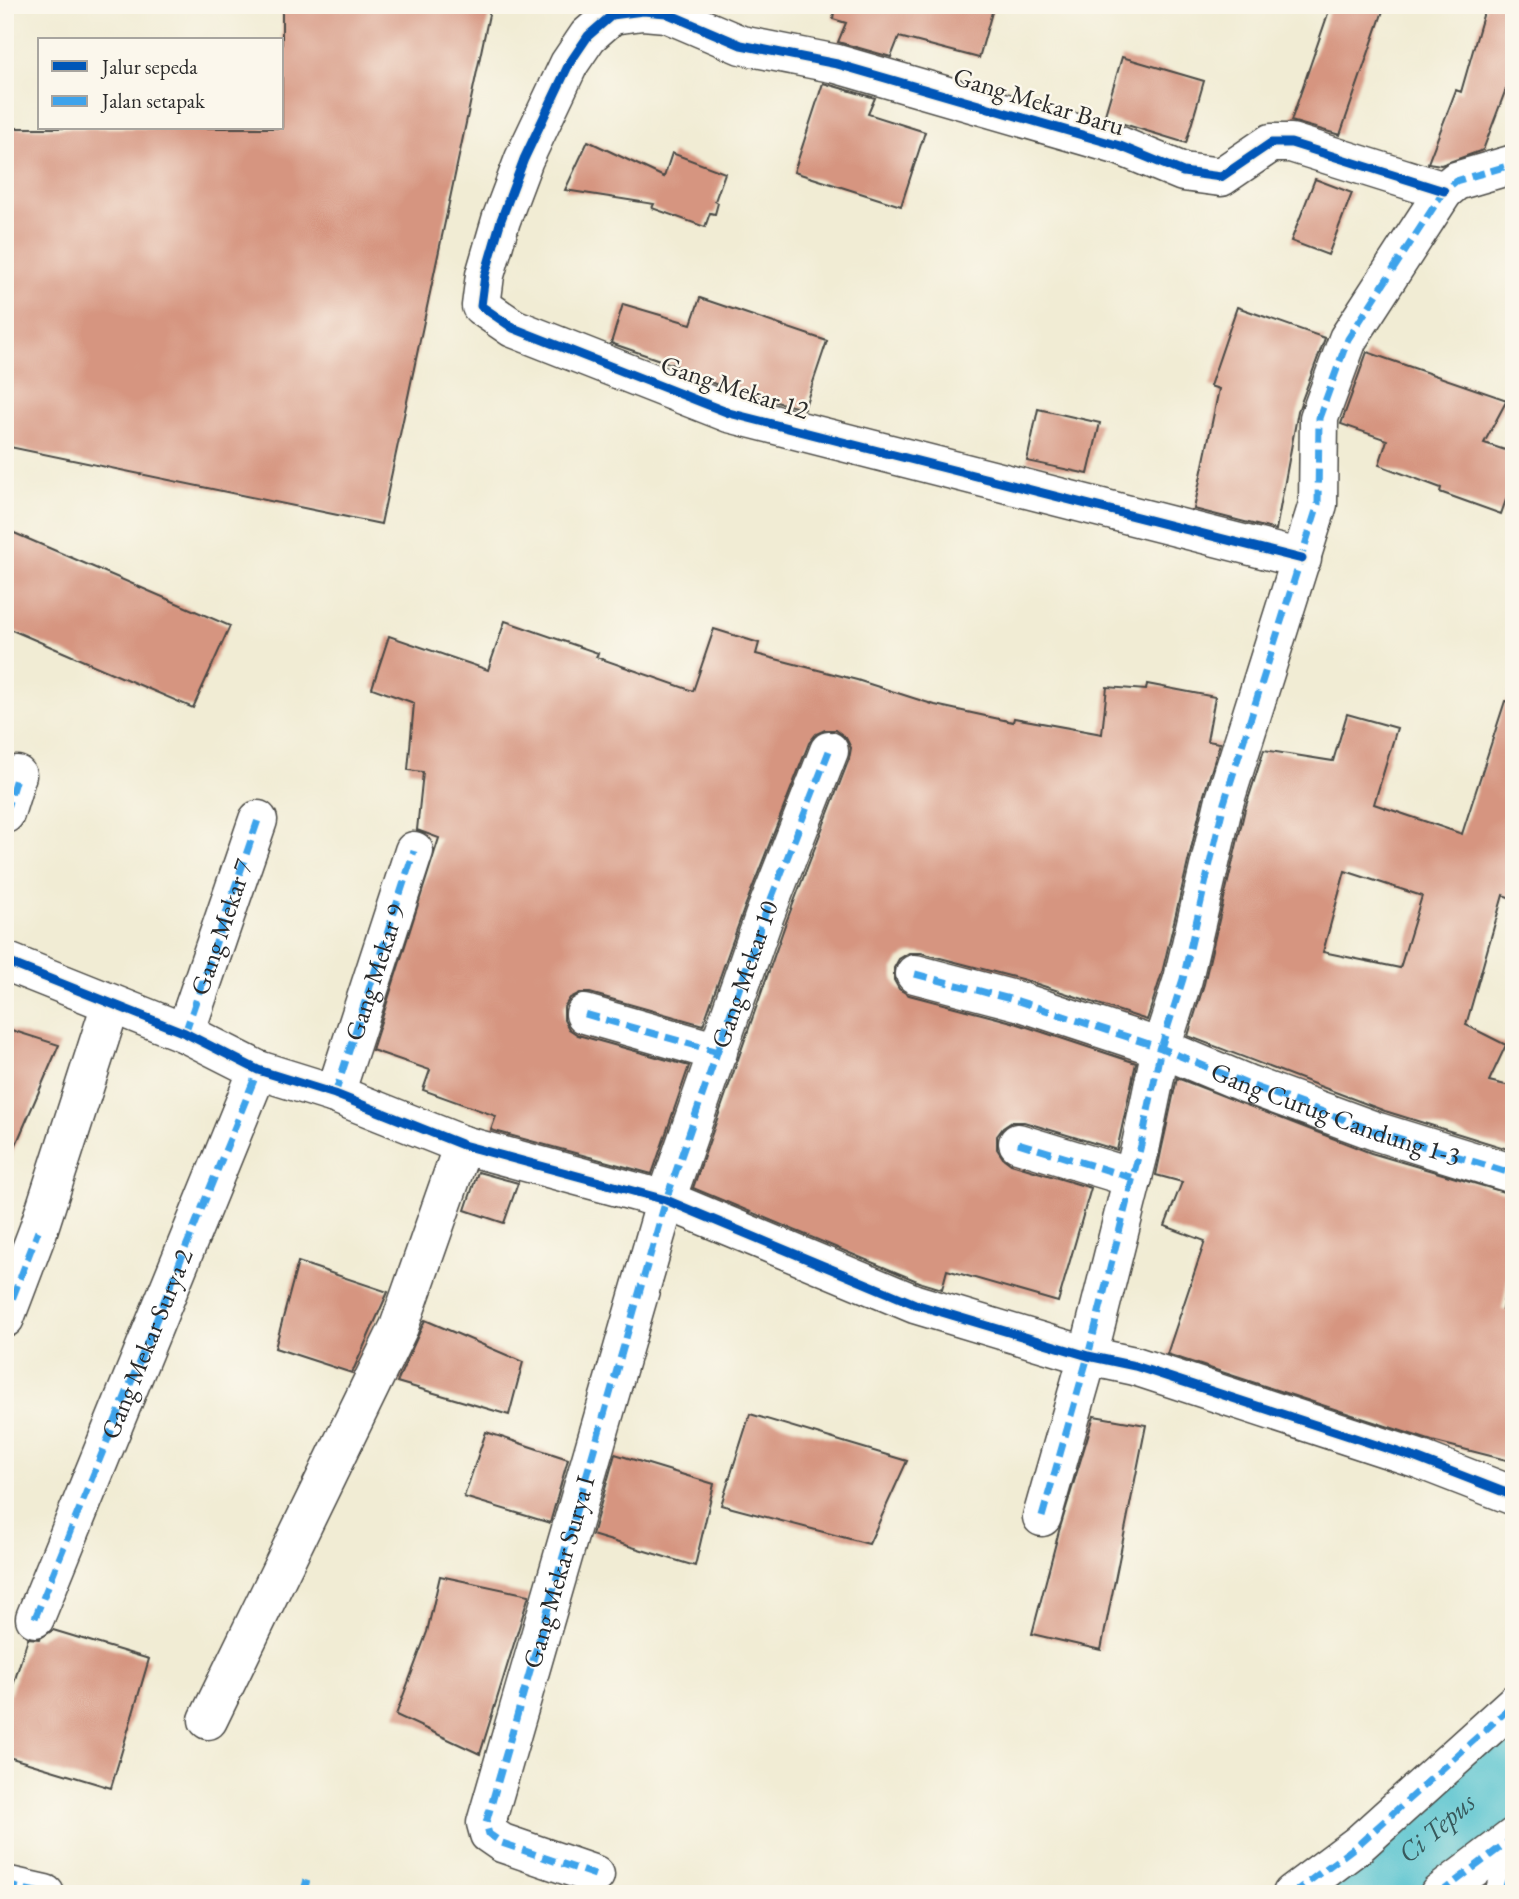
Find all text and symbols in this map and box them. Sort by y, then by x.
legend [38,38,284,130]
text: Jalur sepeda [100,53,198,80]
street label: Gang Mekar Baru [949,59,1129,143]
text: Jalan setapak [100,87,206,114]
street label: Gang Mekar 12 [657,347,814,427]
street label: Gang Mekar 7 [182,854,261,1000]
street label: Gang Mekar 10 [703,895,786,1053]
street label: Gang Mekar 9 [337,899,413,1045]
street label: Gang Curug Candung 1-3 [1206,1054,1465,1173]
street label: Gang Mekar Surya 2 [93,1243,201,1444]
street label: Gang Mekar Surya I [515,1471,603,1672]
water label: Ci Tepus [1390,1784,1482,1871]

